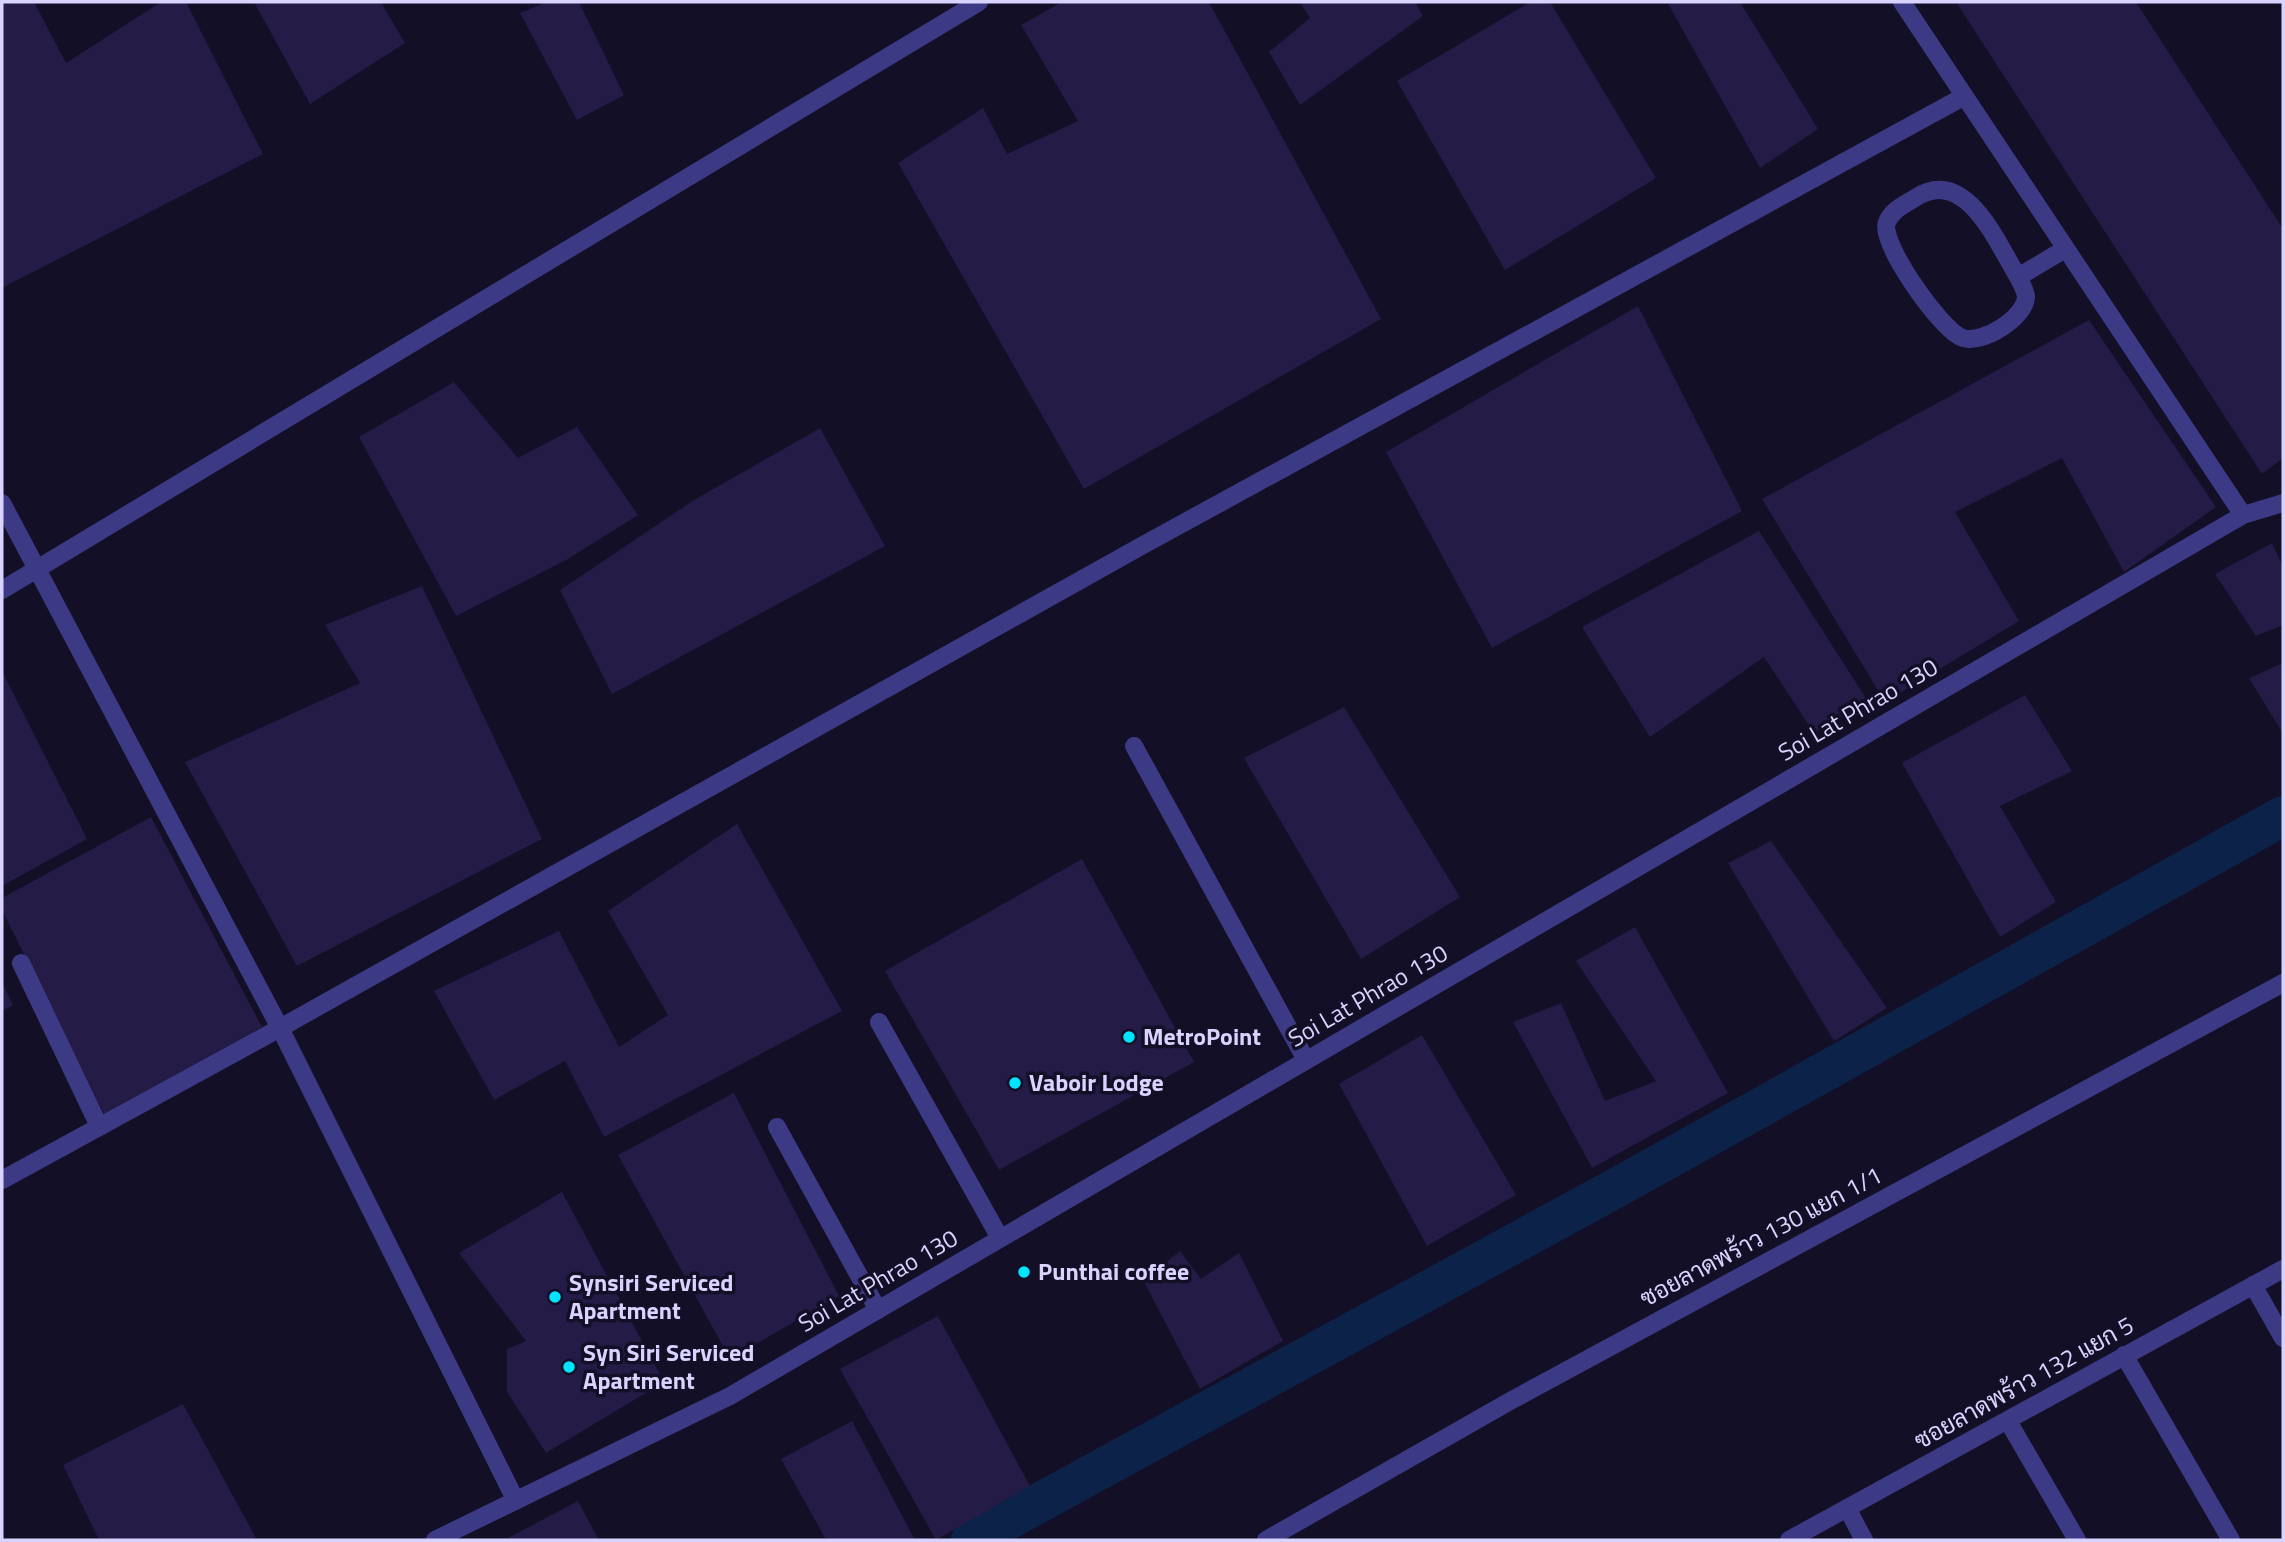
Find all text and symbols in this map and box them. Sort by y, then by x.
street label: Soi Lat Phrao 130 [1771,649,1944,770]
street label: Soi Lat Phrao 130 [1281,935,1454,1056]
place label: MetroPoint [1143,1018,1261,1054]
marker: MetroPoint [1121,1029,1137,1045]
place label: Vaboir Lodge [1029,1064,1164,1100]
marker: Vaboir Lodge [1007,1075,1023,1091]
street label: ซอยลาดพร้าว 130 แยก 1/1 [1633,1157,1888,1315]
street label: Soi Lat Phrao 130 [791,1220,964,1341]
place label: Punthai coffee [1038,1253,1189,1289]
place label: Synsiri Serviced Apartment [569,1264,733,1328]
marker: Punthai coffee [1016,1264,1032,1280]
marker: Synsiri Serviced Apartment [547,1289,563,1305]
street label: ซอยลาดพร้าว 132 แยก 5 [1907,1307,2140,1458]
place label: Syn Siri Serviced Apartment [583,1334,754,1398]
marker: Syn Siri Serviced Apartment [561,1359,577,1375]

